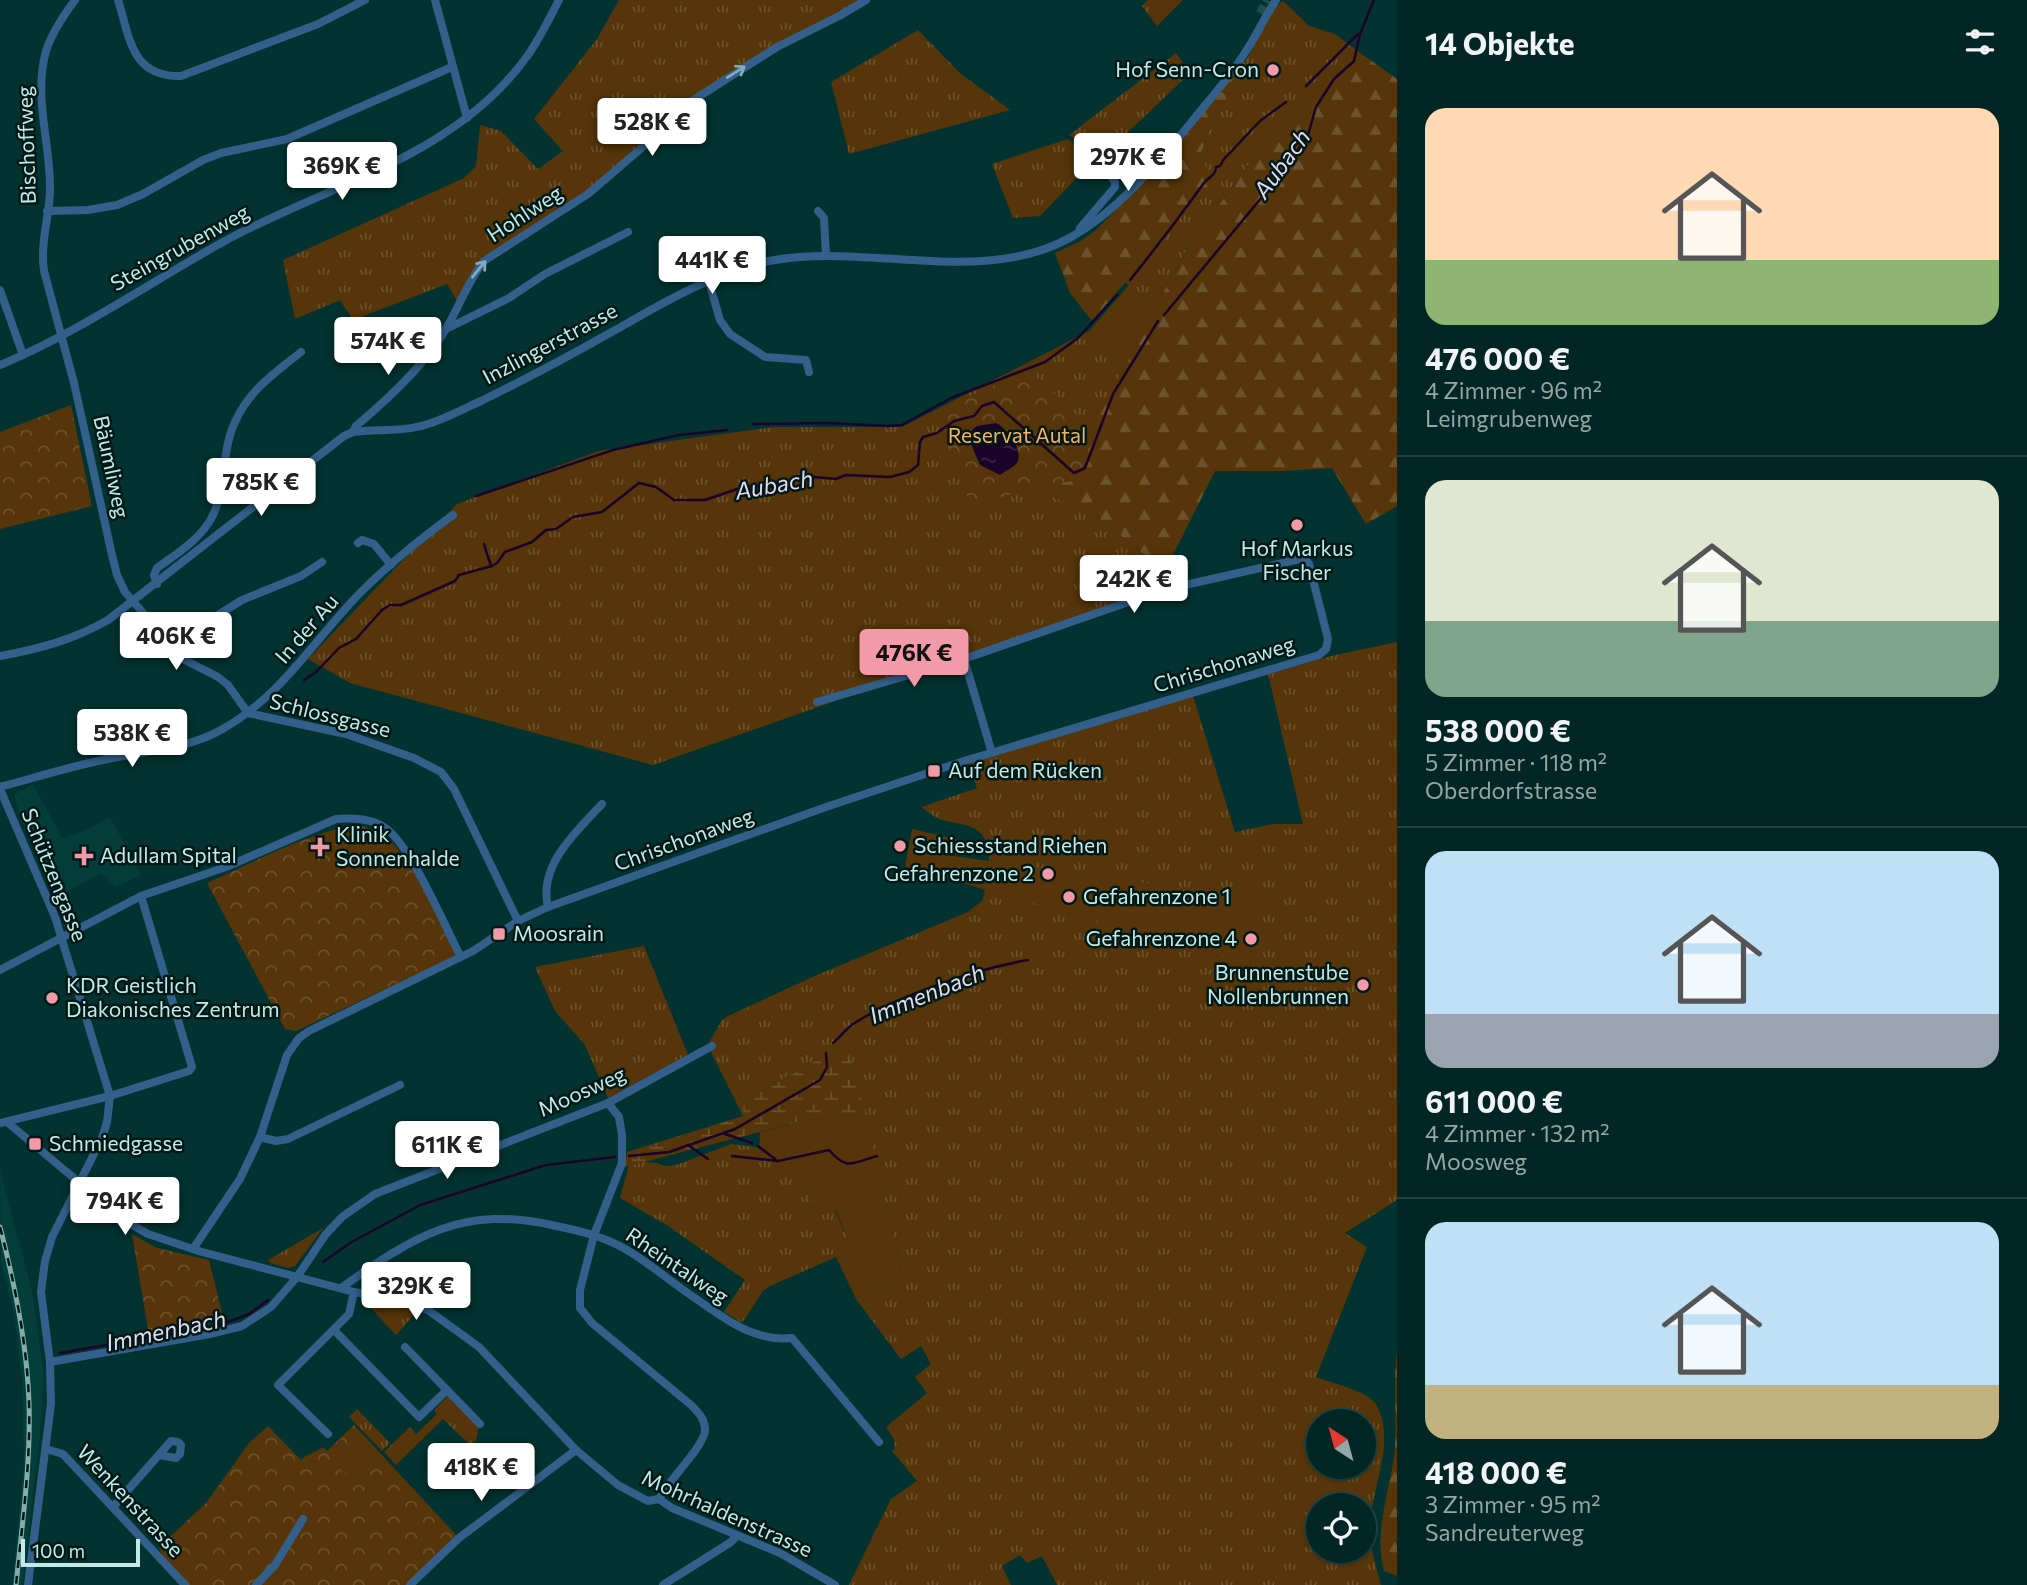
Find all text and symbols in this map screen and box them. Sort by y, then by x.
icon: filters [1961,23,1999,61]
text: 14 Objekte [1425,24,1575,61]
place label: Hof Senn-Cron [1115,56,1259,81]
marker: Hof Senn-Cron [1265,62,1281,78]
one-way arrow [725,65,745,79]
street label: Bischoffweg [11,85,40,205]
pin: 528K € [595,99,709,158]
text: 528K € [613,107,691,135]
water label: Aubach [1246,123,1316,204]
pin: 297K € [1071,134,1185,193]
pin: 369K € [285,142,399,202]
text: 297K € [1090,142,1166,170]
text: 369K € [303,151,381,179]
icon: home [1649,153,1775,279]
street label: Hohlweg [482,179,566,246]
street label: Steingrubenweg [106,198,253,295]
pin: 441K € [655,236,769,296]
text: 441K € [675,245,749,273]
one-way arrow [471,261,486,279]
street label: Inzlingerstrasse [478,297,621,389]
pin: 574K € [331,318,445,377]
text: 574K € [350,326,426,354]
text: 476 000 € [1425,339,1570,376]
text: 4 Zimmer · 96 m² [1425,376,1602,404]
text: Leimgrubenweg [1425,404,1592,432]
street label: Bäumliweg [89,413,136,520]
park label: Reservat Autal [948,422,1086,447]
pin: 785K € [204,458,318,518]
water label: Aubach [732,463,815,505]
text: 785K € [223,467,299,495]
marker: Hof Markus Fischer [1289,517,1305,533]
icon: home [1649,525,1775,651]
place label: Hof Markus Fischer [1241,535,1353,584]
pin: 242K € [1077,556,1191,615]
text: 242K € [1096,564,1172,592]
street label: In der Au [269,588,343,668]
pin: 406K € [119,612,233,672]
text: 406K € [136,621,216,649]
pin: 476K € [857,630,971,689]
street label: Chrischonaweg [1150,630,1297,697]
text: 476K € [876,638,953,666]
street label: Schlossgasse [267,687,393,742]
pin: 538K € [75,710,189,769]
text: 538 000 € [1425,711,1571,748]
text: 538K € [93,718,171,746]
text: 5 Zimmer · 118 m² [1425,748,1607,776]
place label: Auf dem Rücken [948,757,1102,782]
marker: Auf dem Rücken [926,763,942,779]
text: Oberdorfstrasse [1425,776,1597,804]
street label: Chrischonaweg [610,802,757,875]
street label: Schützengasse [17,804,93,944]
place label: Klinik Sonnenhalde [336,821,460,870]
place label: Schiessstand Riehen [914,832,1107,857]
marker: Klinik Sonnenhalde [310,837,330,857]
marker: Schiessstand Riehen [892,838,908,854]
place label: Adullam Spital [100,842,237,867]
marker: Adullam Spital [74,846,94,866]
place label: Gefahrenzone 2 [884,860,1034,885]
marker: Gefahrenzone 2 [1040,866,1056,882]
place label: Gefahrenzone 1 [1083,883,1231,908]
marker: Gefahrenzone 1 [1061,889,1077,905]
icon: home [1649,896,1775,1022]
place label: Moosrain [513,920,604,945]
place label: Gefahrenzone 4 [1086,925,1237,950]
marker: Moosrain [491,926,507,942]
marker: Gefahrenzone 4 [1243,931,1259,947]
water label: Immenbach [865,957,988,1029]
place label: Brunnenstube Nollenbrunnen [1207,959,1349,1008]
place label: KDR Geistlich Diakonisches Zentrum [66,972,280,1021]
marker: Brunnenstube Nollenbrunnen [1355,977,1371,993]
marker: KDR Geistlich Diakonisches Zentrum [44,990,60,1006]
street label: Moosweg [534,1060,629,1121]
text: 611 000 € [1425,1082,1563,1119]
text: 4 Zimmer · 132 m² [1425,1119,1610,1147]
pin: 611K € [390,1122,504,1181]
place label: Schmiedgasse [49,1130,183,1155]
text: 611K € [411,1130,483,1158]
marker: Schmiedgasse [27,1136,43,1152]
text: Moosweg [1425,1147,1527,1175]
pin: 794K € [68,1178,182,1237]
text: 794K € [86,1186,164,1214]
street label: Rheintalweg [622,1221,734,1308]
pin: 329K € [359,1262,473,1322]
icon: home [1649,1267,1775,1393]
text: 329K € [377,1271,455,1299]
water label: Immenbach [103,1304,228,1356]
north arrow [1306,1409,1376,1479]
map controls [1306,1409,1376,1563]
street label: Wenkenstrasse [73,1439,190,1561]
pin: 418K € [424,1444,538,1503]
text: 418K € [444,1452,518,1480]
text: 418 000 € [1425,1453,1567,1490]
street label: Mohrhaldenstrasse [638,1464,817,1561]
text: 3 Zimmer · 95 m² [1425,1490,1600,1518]
button: locate [1306,1493,1376,1563]
text: Sandreuterweg [1425,1518,1584,1546]
scale bar [21,1536,140,1568]
text: 100 m [32,1539,85,1562]

